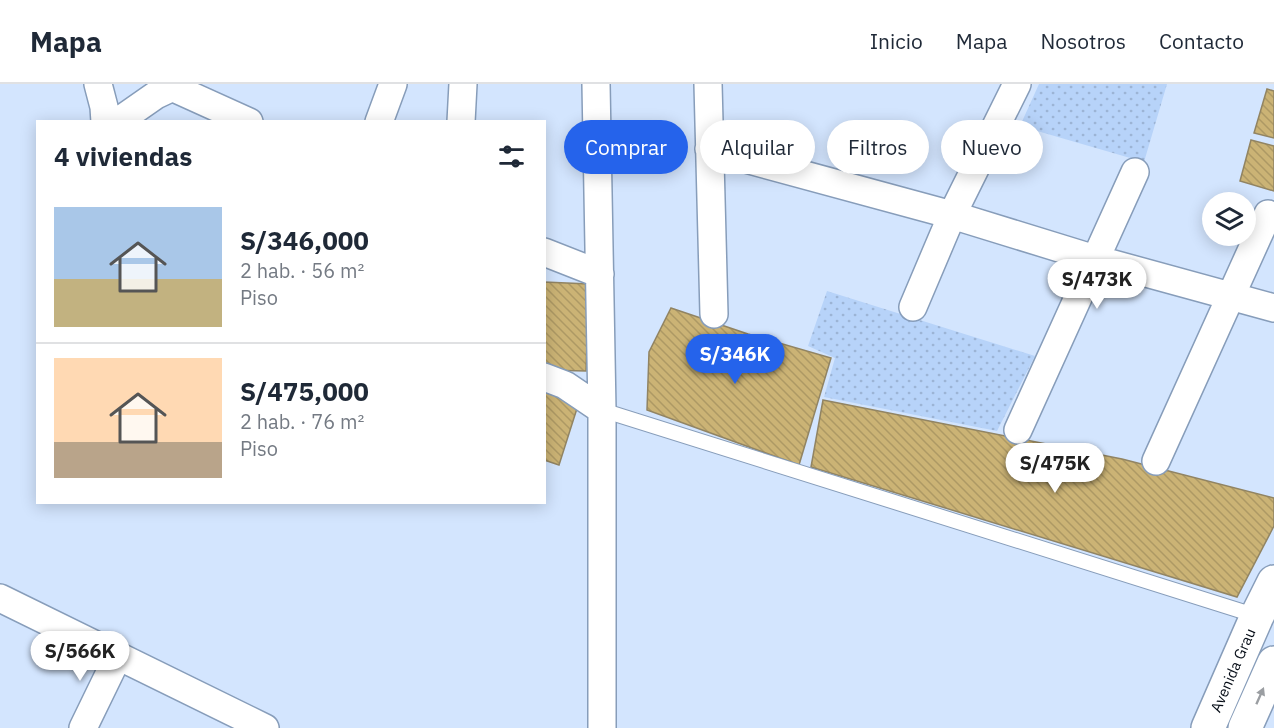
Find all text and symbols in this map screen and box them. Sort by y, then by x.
text: Mapa [30,23,102,60]
text: Inicio [870,27,923,55]
text: Mapa [956,27,1008,55]
text: Nosotros [1041,27,1126,55]
text: Contacto [1159,27,1244,55]
chip: Comprar [564,120,688,174]
chip: Alquilar [700,120,815,174]
chip: Filtros [827,120,929,174]
chip: Nuevo [941,120,1043,174]
text: 4 viviendas [54,139,192,173]
icon: filters [495,140,528,173]
map controls [1202,192,1256,246]
button: layers [1202,192,1256,246]
text: S/346,000 [240,223,369,257]
icon: home [102,231,174,303]
text: 2 hab. · 56 m² [240,257,364,284]
pin: S/473K [1048,259,1146,310]
text: S/473K [1062,265,1132,292]
text: Piso [240,284,278,311]
pin: S/346K [686,334,784,385]
text: S/346K [700,340,770,367]
text: S/475,000 [240,374,369,408]
icon: home [102,382,174,454]
text: 2 hab. · 76 m² [240,408,364,435]
text: Piso [240,435,278,462]
pin: S/475K [1006,443,1104,494]
text: S/475K [1020,449,1090,476]
street label: Avenida Grau [1206,625,1260,715]
pin: S/566K [31,631,129,682]
text: S/566K [45,637,115,664]
one-way arrow [1255,687,1264,704]

